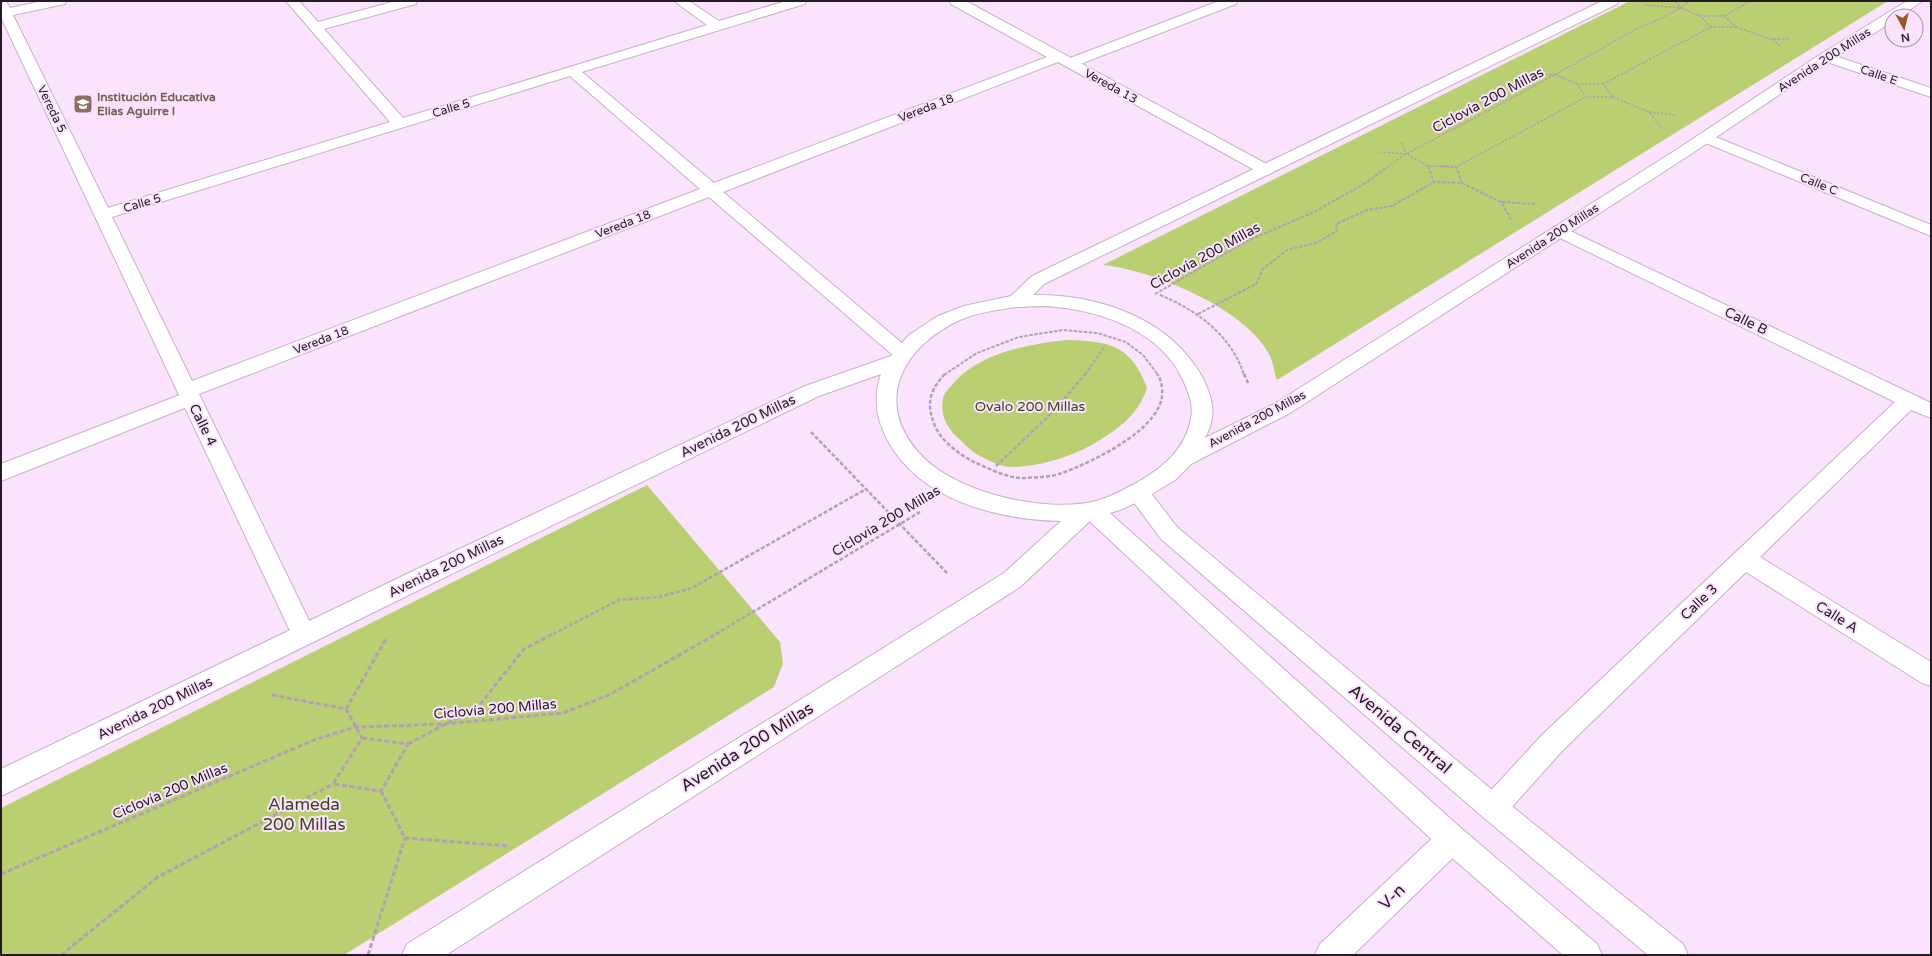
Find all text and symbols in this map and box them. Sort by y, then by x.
north arrow [1884,8,1924,48]
street label: Avenida 200 Millas [1775,25,1873,95]
text: N [1900,30,1911,44]
street label: Calle E [1858,62,1900,88]
street label: Ciclovía 200 Millas [1430,63,1547,136]
street label: Vereda 13 [1082,66,1140,106]
street label: Vereda 5 [35,83,69,135]
place label: Institución Educativa Elias Aguirre I [97,90,216,119]
street label: Vereda 18 [896,91,956,125]
school or university icon: Institución Educativa Elias Aguirre I [72,93,94,115]
street label: Calle 5 [431,96,471,120]
street label: Calle C [1798,170,1840,198]
street label: Calle 5 [122,191,162,215]
street label: Avenida 200 Millas [1503,201,1601,271]
street label: Vereda 18 [593,207,653,241]
street label: Ciclovía 200 Millas [1147,219,1263,293]
street label: Calle B [1722,303,1770,339]
street label: Vereda 18 [291,323,351,357]
street label: Avenida 200 Millas [1206,387,1308,451]
street label: Avenida 200 Millas [678,391,799,461]
park label: Ovalo 200 Millas [975,398,1086,415]
street label: Calle 4 [186,401,221,449]
street label: Ciclovía 200 Millas [829,482,944,560]
street label: Avenida 200 Millas [386,531,507,601]
street label: Calle 3 [1677,580,1721,624]
street label: Calle A [1813,597,1861,637]
street label: Avenida 200 Millas [95,673,216,743]
street label: Avenida Central [1344,680,1456,778]
street label: Ciclovía 200 Millas [433,695,557,723]
street label: Avenida 200 Millas [677,698,817,796]
street label: Ciclovía 200 Millas [110,759,230,823]
park label: Alameda 200 Millas [262,794,346,835]
street label: V-n [1374,880,1410,914]

